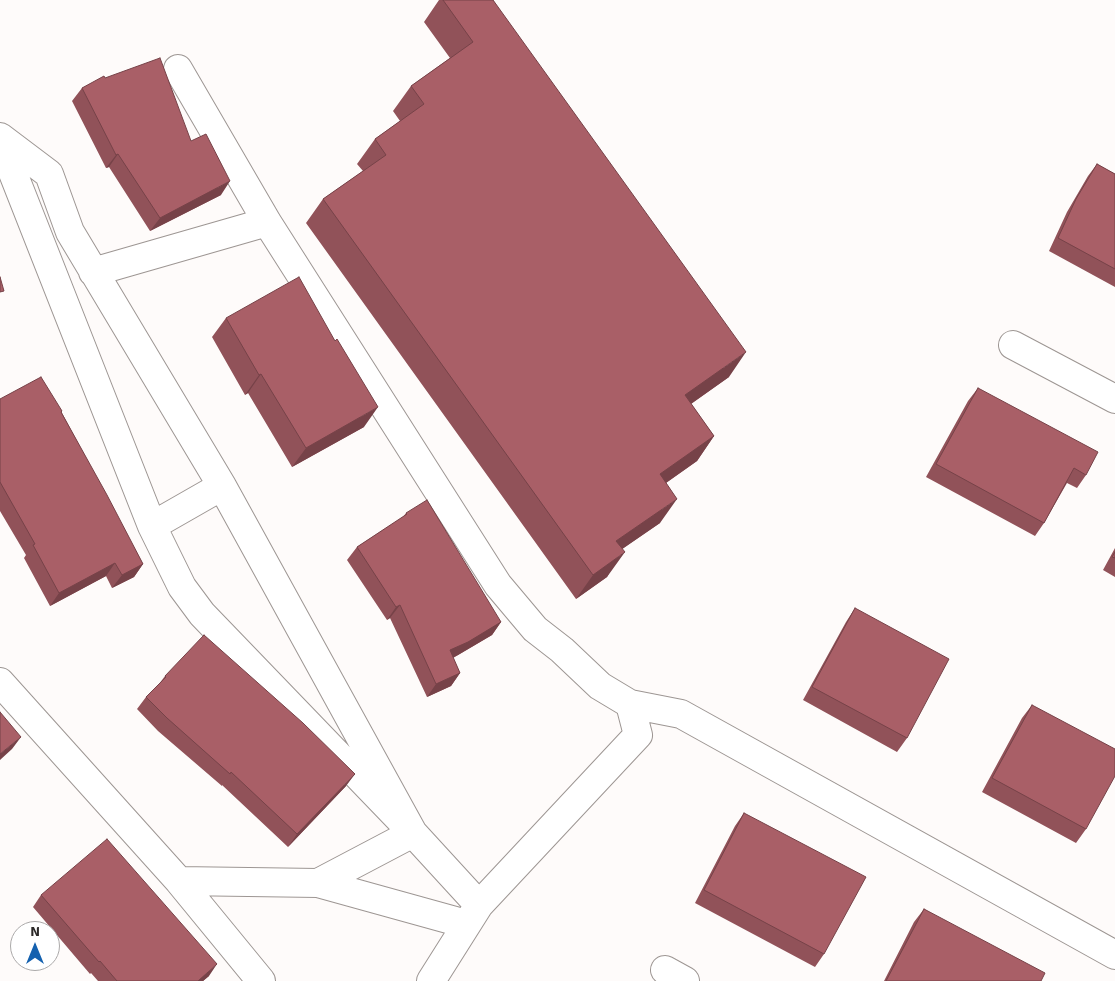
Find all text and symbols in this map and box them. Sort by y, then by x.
north arrow [10,921,60,971]
text: N [30,923,40,940]

